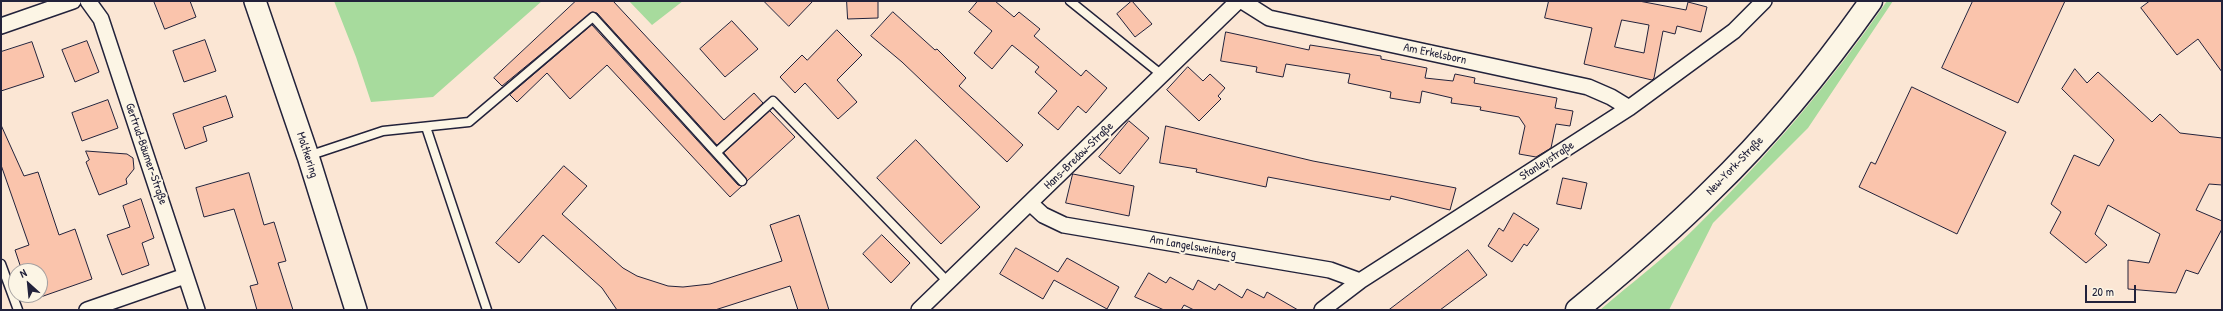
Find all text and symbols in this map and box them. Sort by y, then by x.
street label: Am Erkelsborn [1402,40,1468,68]
street label: Gertrud-Bäumer-Straße [122,101,170,207]
street label: Hans-Bredow-Straße [1041,119,1117,193]
street label: Moltkering [293,130,321,180]
street label: New-York-Straße [1703,134,1767,198]
street label: Stanleystraße [1517,138,1577,184]
street label: Am Langelsweinberg [1149,232,1237,262]
north arrow [8,263,48,303]
text: N [17,266,29,281]
scale bar [2087,277,2138,303]
text: 20 m [2092,283,2114,300]

